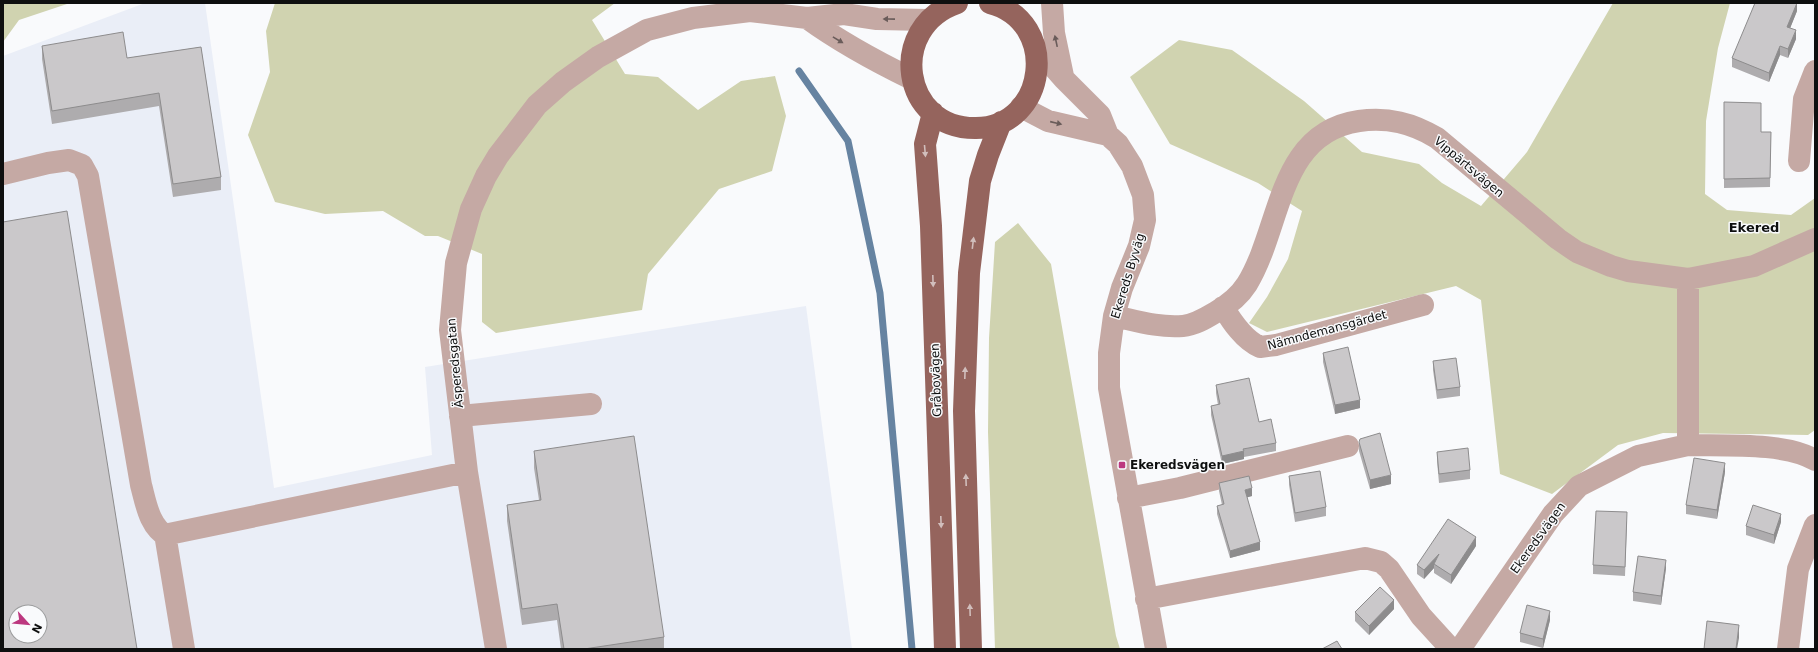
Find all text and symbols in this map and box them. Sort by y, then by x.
one-way arrow [882,16,895,22]
one-way arrow [1052,35,1058,48]
one-way arrow [832,37,844,44]
one-way arrow [1050,121,1062,127]
street label: Vippärtsvägen [1431,134,1507,200]
one-way arrow [922,145,929,157]
district label: Ekered [1729,220,1779,235]
street label: Ekereds Byväg [1108,232,1148,320]
one-way arrow [970,237,976,249]
one-way arrow [930,275,936,288]
street label: Nämndemansgärdet [1266,307,1388,353]
street label: Äsperedsgatan [443,318,466,409]
street label: Gråbovägen [928,343,944,417]
one-way arrow [962,367,969,379]
place label: Ekeredsvägen [1130,458,1225,472]
marker: Ekeredsvägen [1117,460,1127,470]
one-way arrow [963,473,969,486]
street label: Ekeredsvägen [1508,500,1568,576]
one-way arrow [937,516,944,528]
north arrow [8,604,48,644]
one-way arrow [966,604,973,616]
text: N [29,621,44,635]

